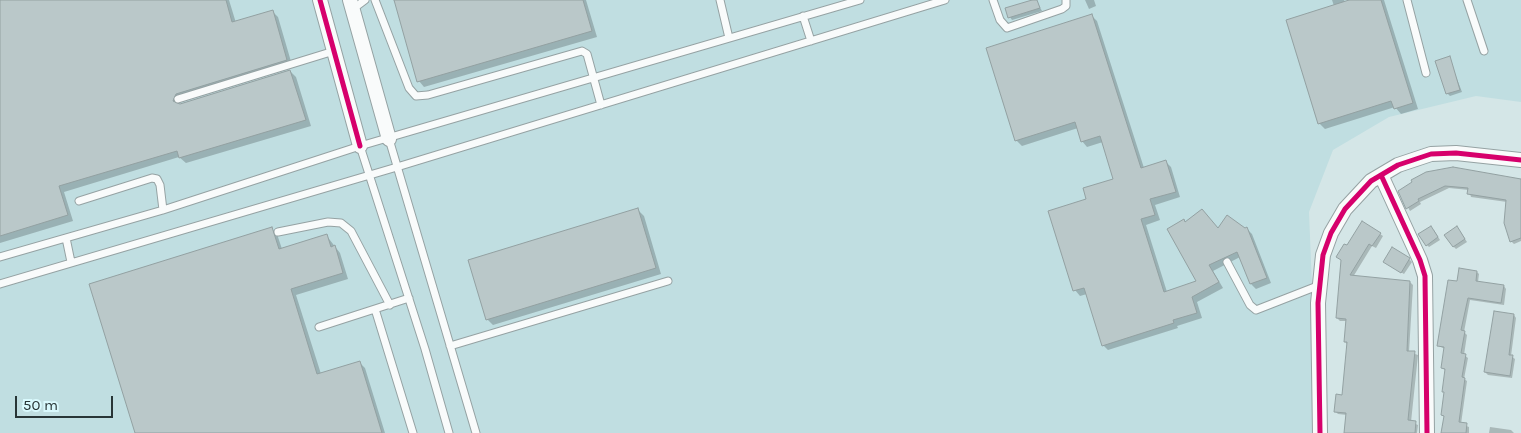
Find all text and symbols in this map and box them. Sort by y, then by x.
scale bar [18,386,115,418]
text: 50 m [23,396,58,414]

